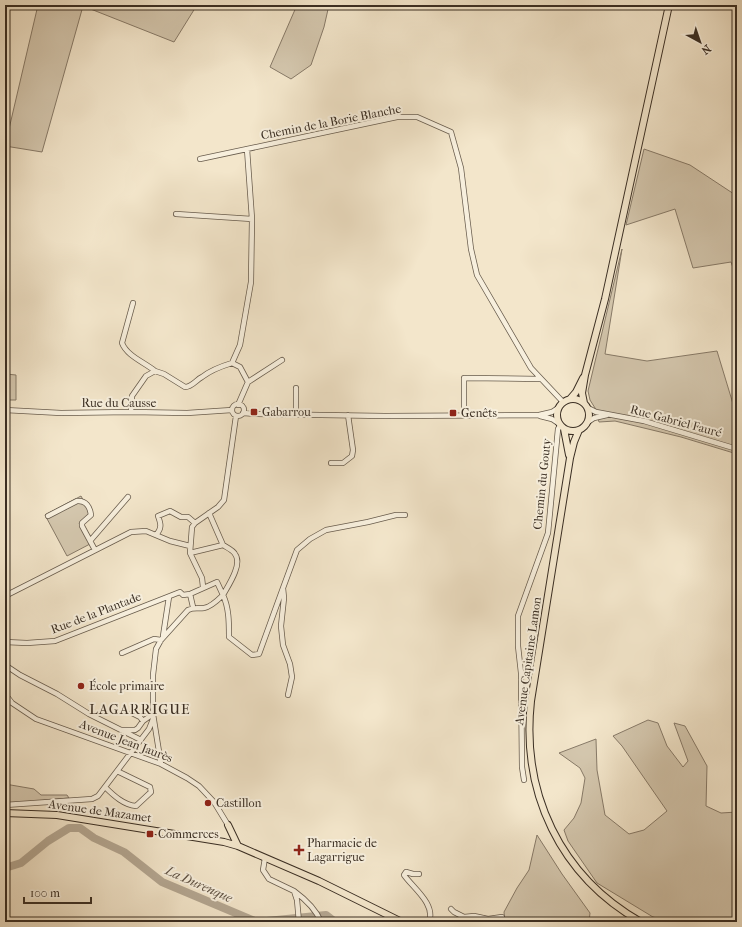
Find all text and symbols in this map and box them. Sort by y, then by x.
north arrow [680,22,720,62]
text: N [698,42,713,57]
street label: Chemin de la Borie Blanche [260,102,402,142]
street label: Rue du Causse [82,396,156,410]
street label: Rue Gabriel Fauré [629,402,723,440]
place label: Gabarrou [262,405,311,419]
place label: Genêts [461,406,498,420]
marker: Gabarrou [249,407,259,417]
marker: Genêts [448,408,458,418]
street label: Chemin du Gouty [530,437,554,530]
street label: Rue de la Plantade [49,589,143,637]
street label: Avenue Capitaine Lamon [512,596,544,727]
place label: École primaire [89,678,165,693]
marker: École primaire [76,681,86,691]
district label: LAGARRIGUE [89,701,191,718]
street label: Avenue Jean Jaurès [77,716,175,765]
place label: Castillon [216,796,261,810]
street label: Avenue de Mazamet [47,797,153,825]
marker: Castillon [203,798,213,808]
place label: Commerces [158,827,219,841]
marker: Commerces [145,829,155,839]
place label: Pharmacie de Lagarrigue [307,836,377,864]
marker: Pharmacie de Lagarrigue [294,845,304,855]
water label: La Durenque [162,862,235,906]
scale bar [24,879,91,905]
text: 100 m [30,886,60,900]

